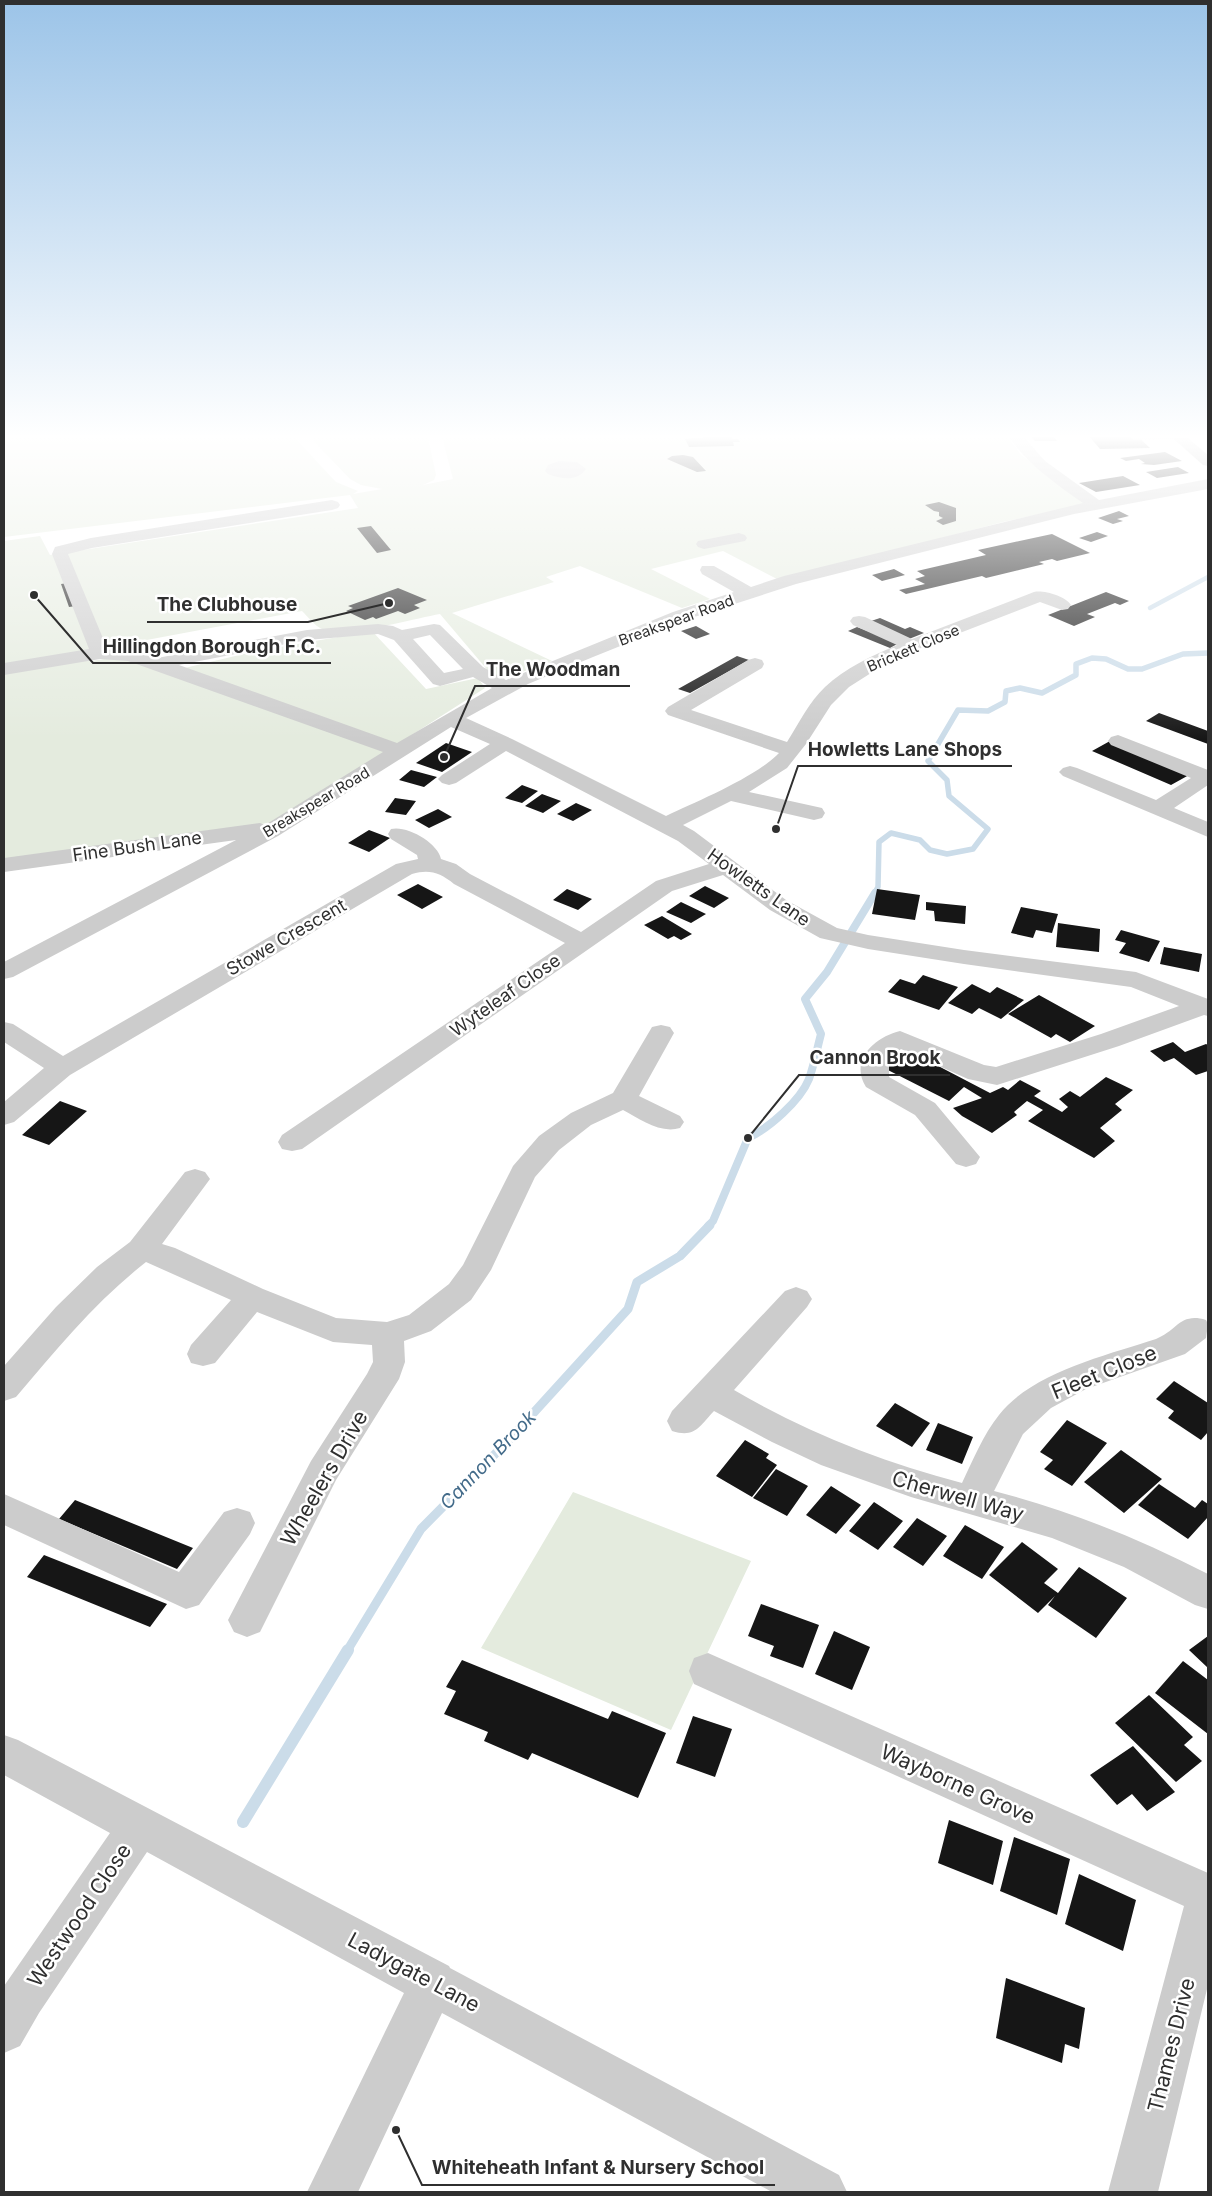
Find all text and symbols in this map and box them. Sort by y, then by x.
callout: The Clubhouse [147,588,308,622]
street label: Breakspear Road [616,590,736,650]
text: The Clubhouse [157,593,297,616]
street label: Brickett Close [864,620,962,676]
callout: Hillingdon Borough F.C. [93,629,331,663]
text: Hillingdon Borough F.C. [103,635,321,658]
callout: The Woodman [475,652,630,686]
text: The Woodman [486,658,620,681]
callout: Howletts Lane Shops [798,732,1012,766]
text: Howletts Lane Shops [808,738,1002,761]
street label: Breakspear Road [259,763,373,841]
street label: Fine Bush Lane [71,827,203,865]
street label: Howletts Lane [704,844,814,930]
street label: Stowe Crescent [222,894,350,980]
street label: Wyteleaf Close [446,949,564,1041]
callout: Cannon Brook [799,1041,950,1075]
text: Cannon Brook [810,1046,940,1069]
street label: Fleet Close [1048,1340,1160,1404]
water label: Cannon Brook [435,1405,541,1514]
street label: Wheelers Drive [275,1406,373,1550]
street label: Cherwell Way [889,1465,1027,1527]
street label: Wayborne Grove [877,1739,1039,1829]
street label: Westwood Close [22,1839,136,1991]
street label: Ladygate Lane [344,1927,484,2017]
street label: Thames Drive [1142,1975,1200,2115]
callout: Whiteheath Infant & Nursery School [422,2151,775,2185]
text: Whiteheath Infant & Nursery School [432,2156,764,2179]

